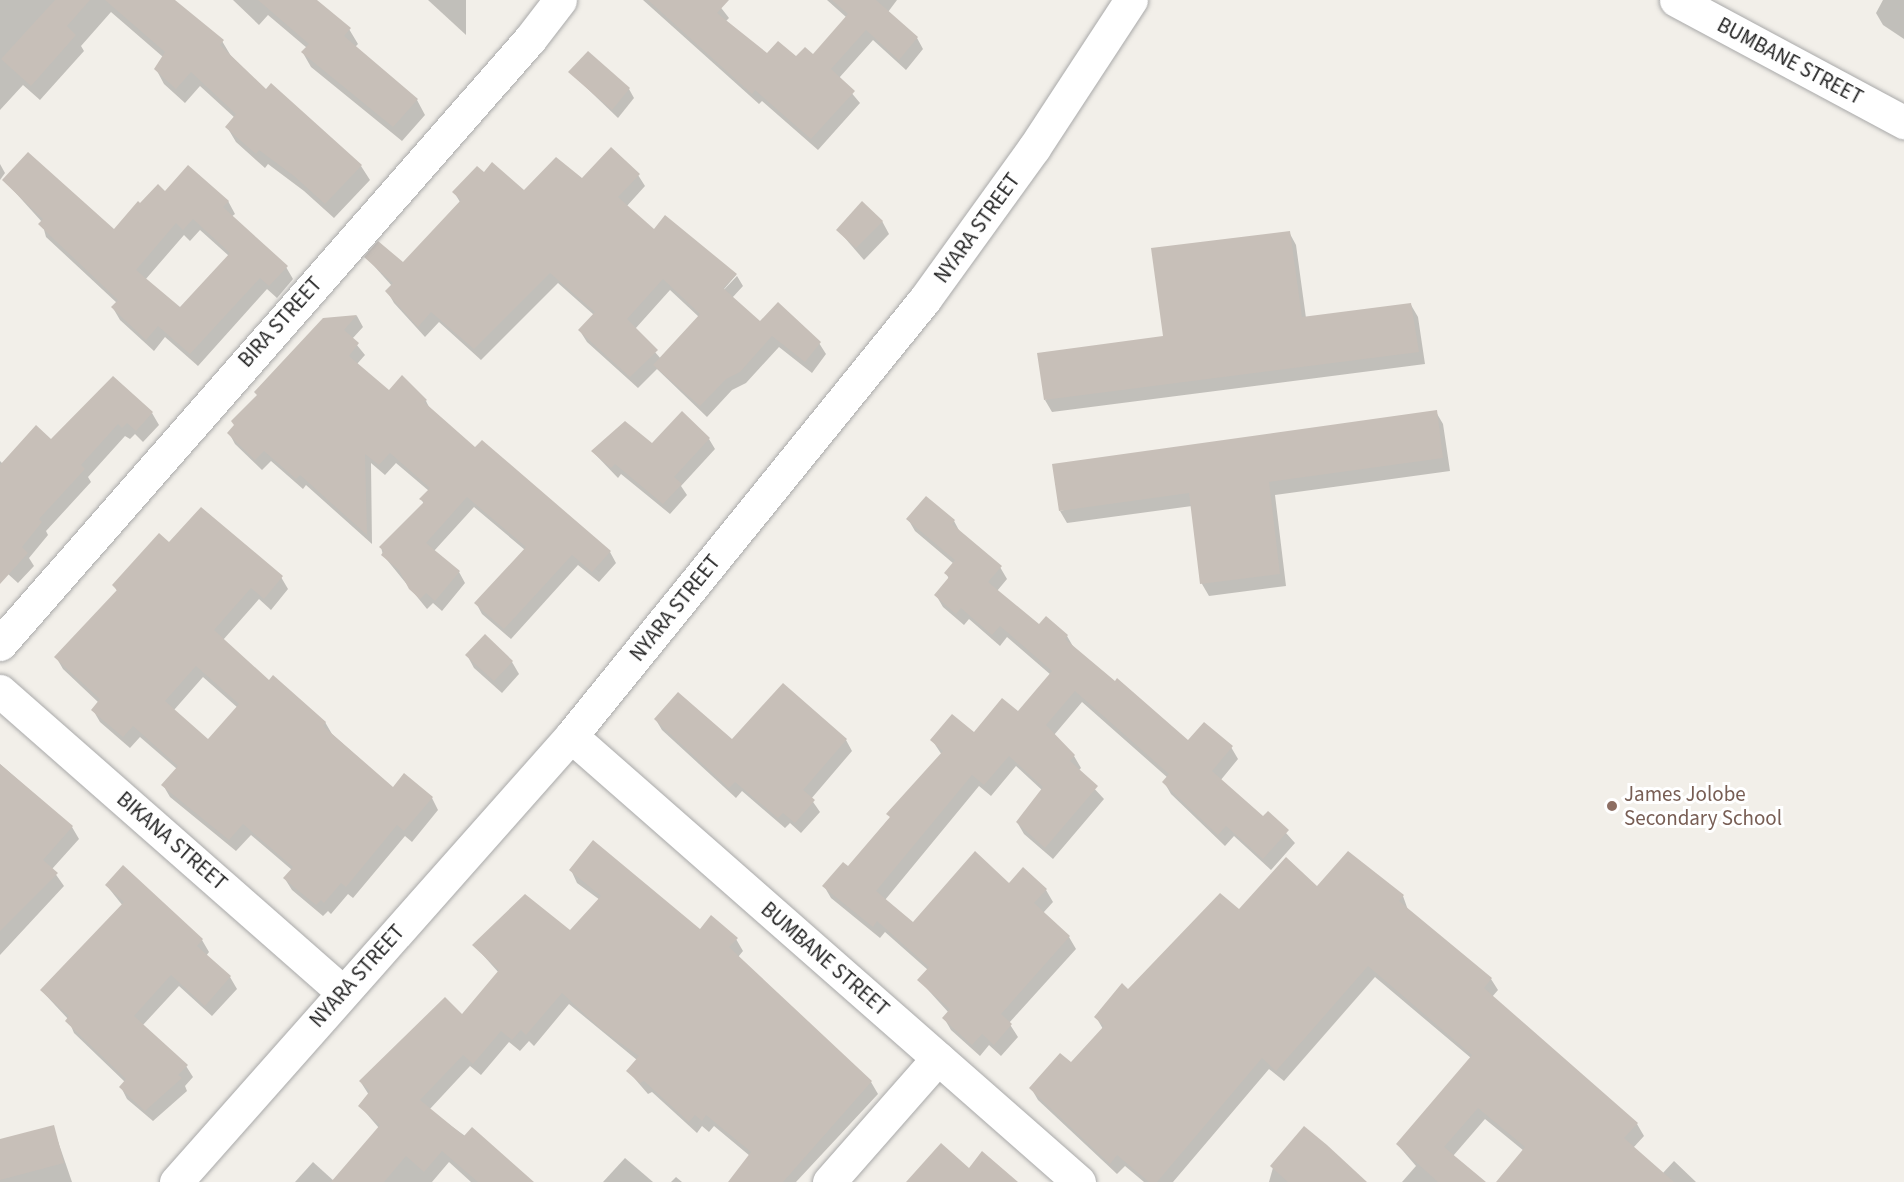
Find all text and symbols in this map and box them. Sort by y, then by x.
street label: BUMBANE STREET [1713,12,1867,110]
street label: NYARA STREET [929,168,1025,288]
street label: BIRA STREET [233,272,327,372]
street label: NYARA STREET [624,550,726,666]
place label: James Jolobe Secondary School [1624,781,1782,831]
street label: BIKANA STREET [112,786,232,896]
marker: James Jolobe Secondary School [1605,799,1619,813]
street label: BUMBANE STREET [756,897,894,1021]
street label: NYARA STREET [304,919,410,1033]

